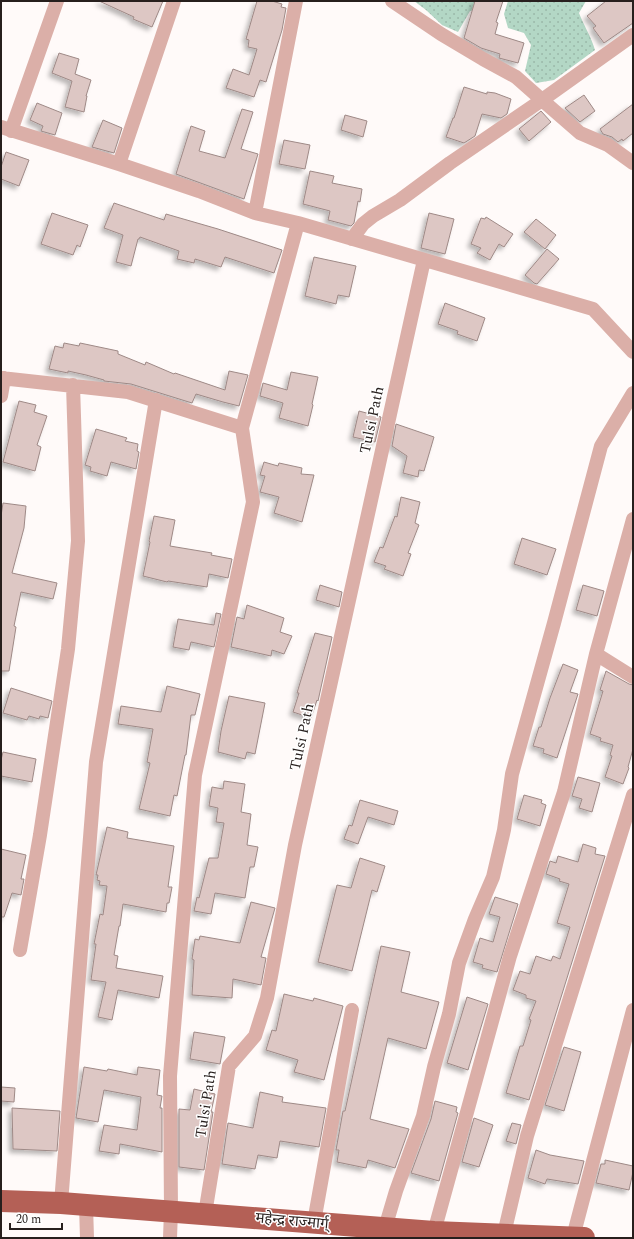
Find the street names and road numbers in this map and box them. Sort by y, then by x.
street label: Tulsi Path [354,384,390,456]
street label: Tulsi Path [284,701,320,773]
street label: Tulsi Path [189,1068,223,1140]
street label: महेन्द्र राज्मार्ग् [255,1206,331,1236]

